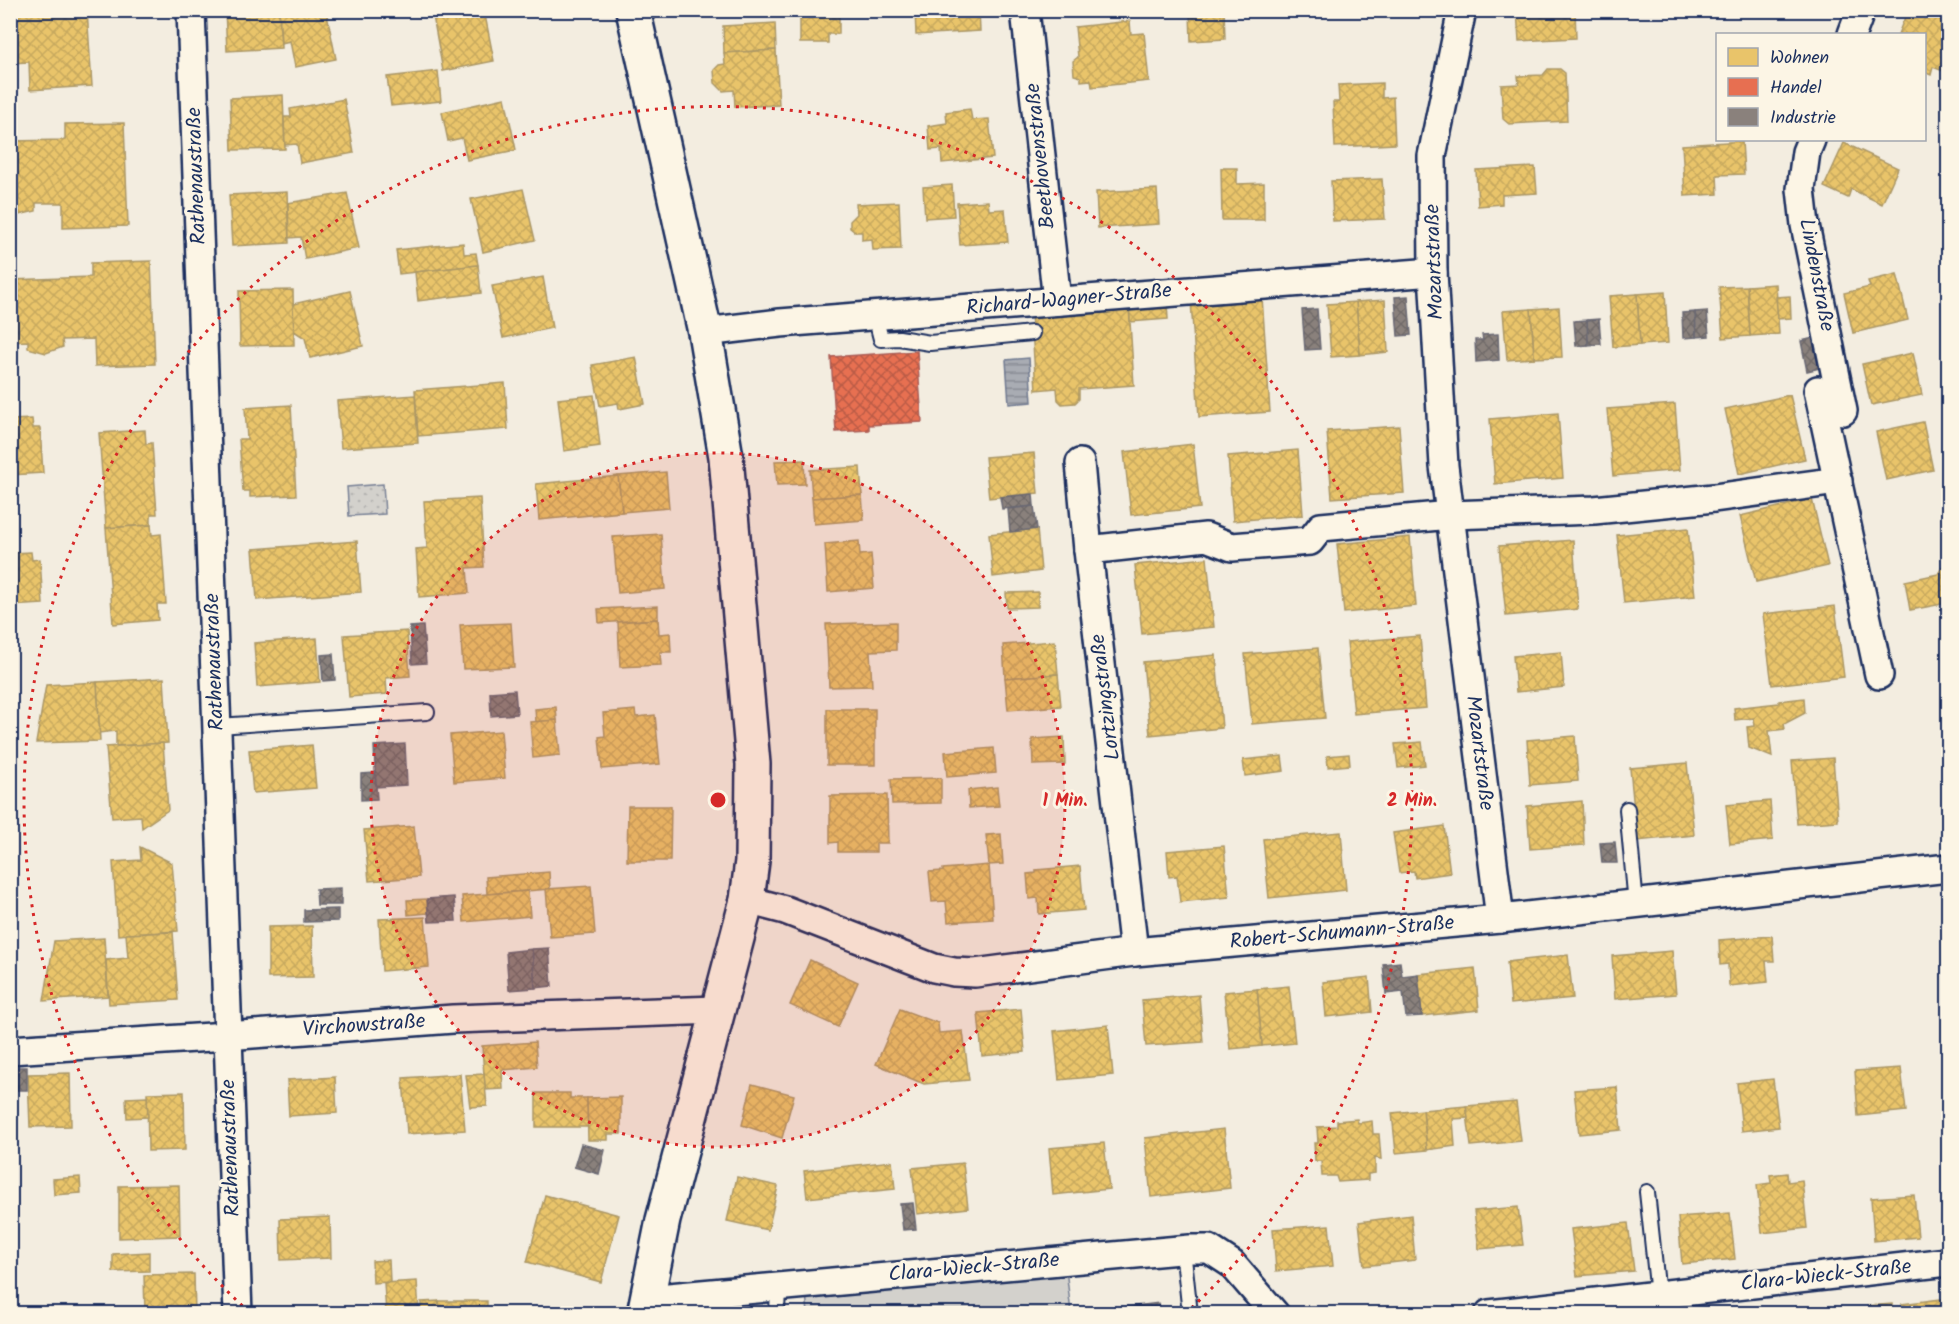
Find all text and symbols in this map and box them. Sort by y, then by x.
legend [1716,33,1926,141]
text: Wohnen [1770,44,1829,73]
text: Handel [1770,74,1822,103]
street label: Beethovenstraße [1017,81,1065,230]
text: Industrie [1770,104,1836,133]
street label: Rathenaustraße [178,106,216,245]
street label: Mozartstraße [1416,203,1454,320]
street label: Lindenstraße [1789,216,1843,335]
street label: Richard-Wagner-Straße [965,275,1174,325]
street label: Rathenaustraße [196,592,234,731]
street label: Lortzingstraße [1082,631,1130,762]
street label: Mozartstraße [1456,693,1503,813]
text: 1 Min. [1043,787,1087,816]
text: 2 Min. [1387,787,1437,816]
centre of rings [708,790,728,810]
street label: Robert-Schumann-Straße [1228,907,1456,959]
street label: Virchowstraße [302,1005,427,1047]
street label: Rathenaustraße [212,1078,250,1217]
street label: Clara-Wieck-Straße [887,1244,1061,1292]
street label: Clara-Wieck-Straße [1739,1251,1914,1301]

